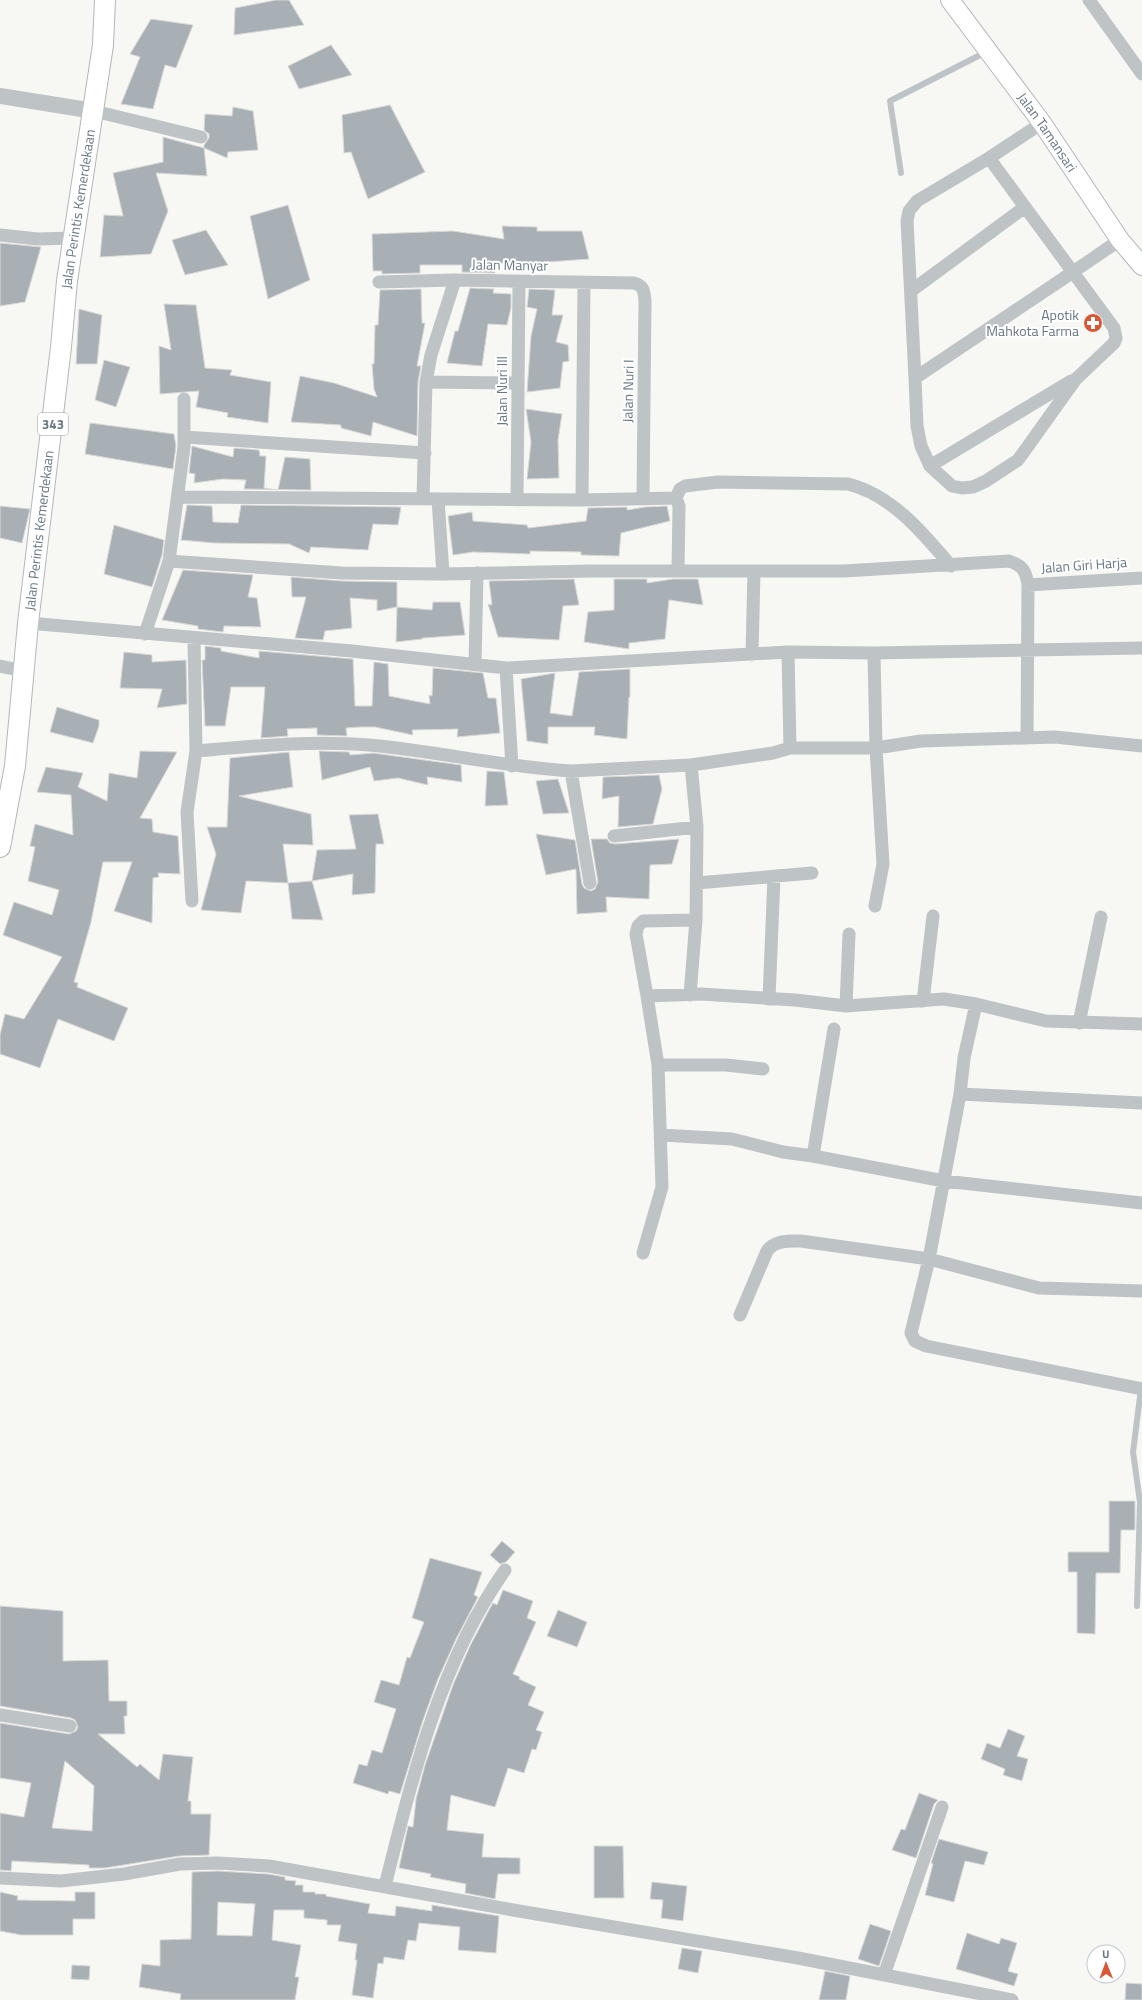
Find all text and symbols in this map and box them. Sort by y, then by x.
street label: Jalan Tamansari [1012,88,1083,176]
street label: Jalan Perintis Kemerdekaan [55,128,100,290]
street label: Jalan Manyar [472,253,549,276]
place label: Apotik Mahkota Farma [986,304,1079,341]
pharmacy icon: Apotik Mahkota Farma [1082,312,1104,334]
street label: Jalan Nuri III [491,356,512,426]
street label: Jalan Nuri I [616,359,639,423]
road number: 343 [38,413,68,435]
street label: Jalan Perintis Kemerdekaan [19,449,59,612]
street label: Jalan Giri Harja [1040,551,1128,578]
north arrow [1086,1944,1126,1984]
text: U [1102,1946,1110,1962]

